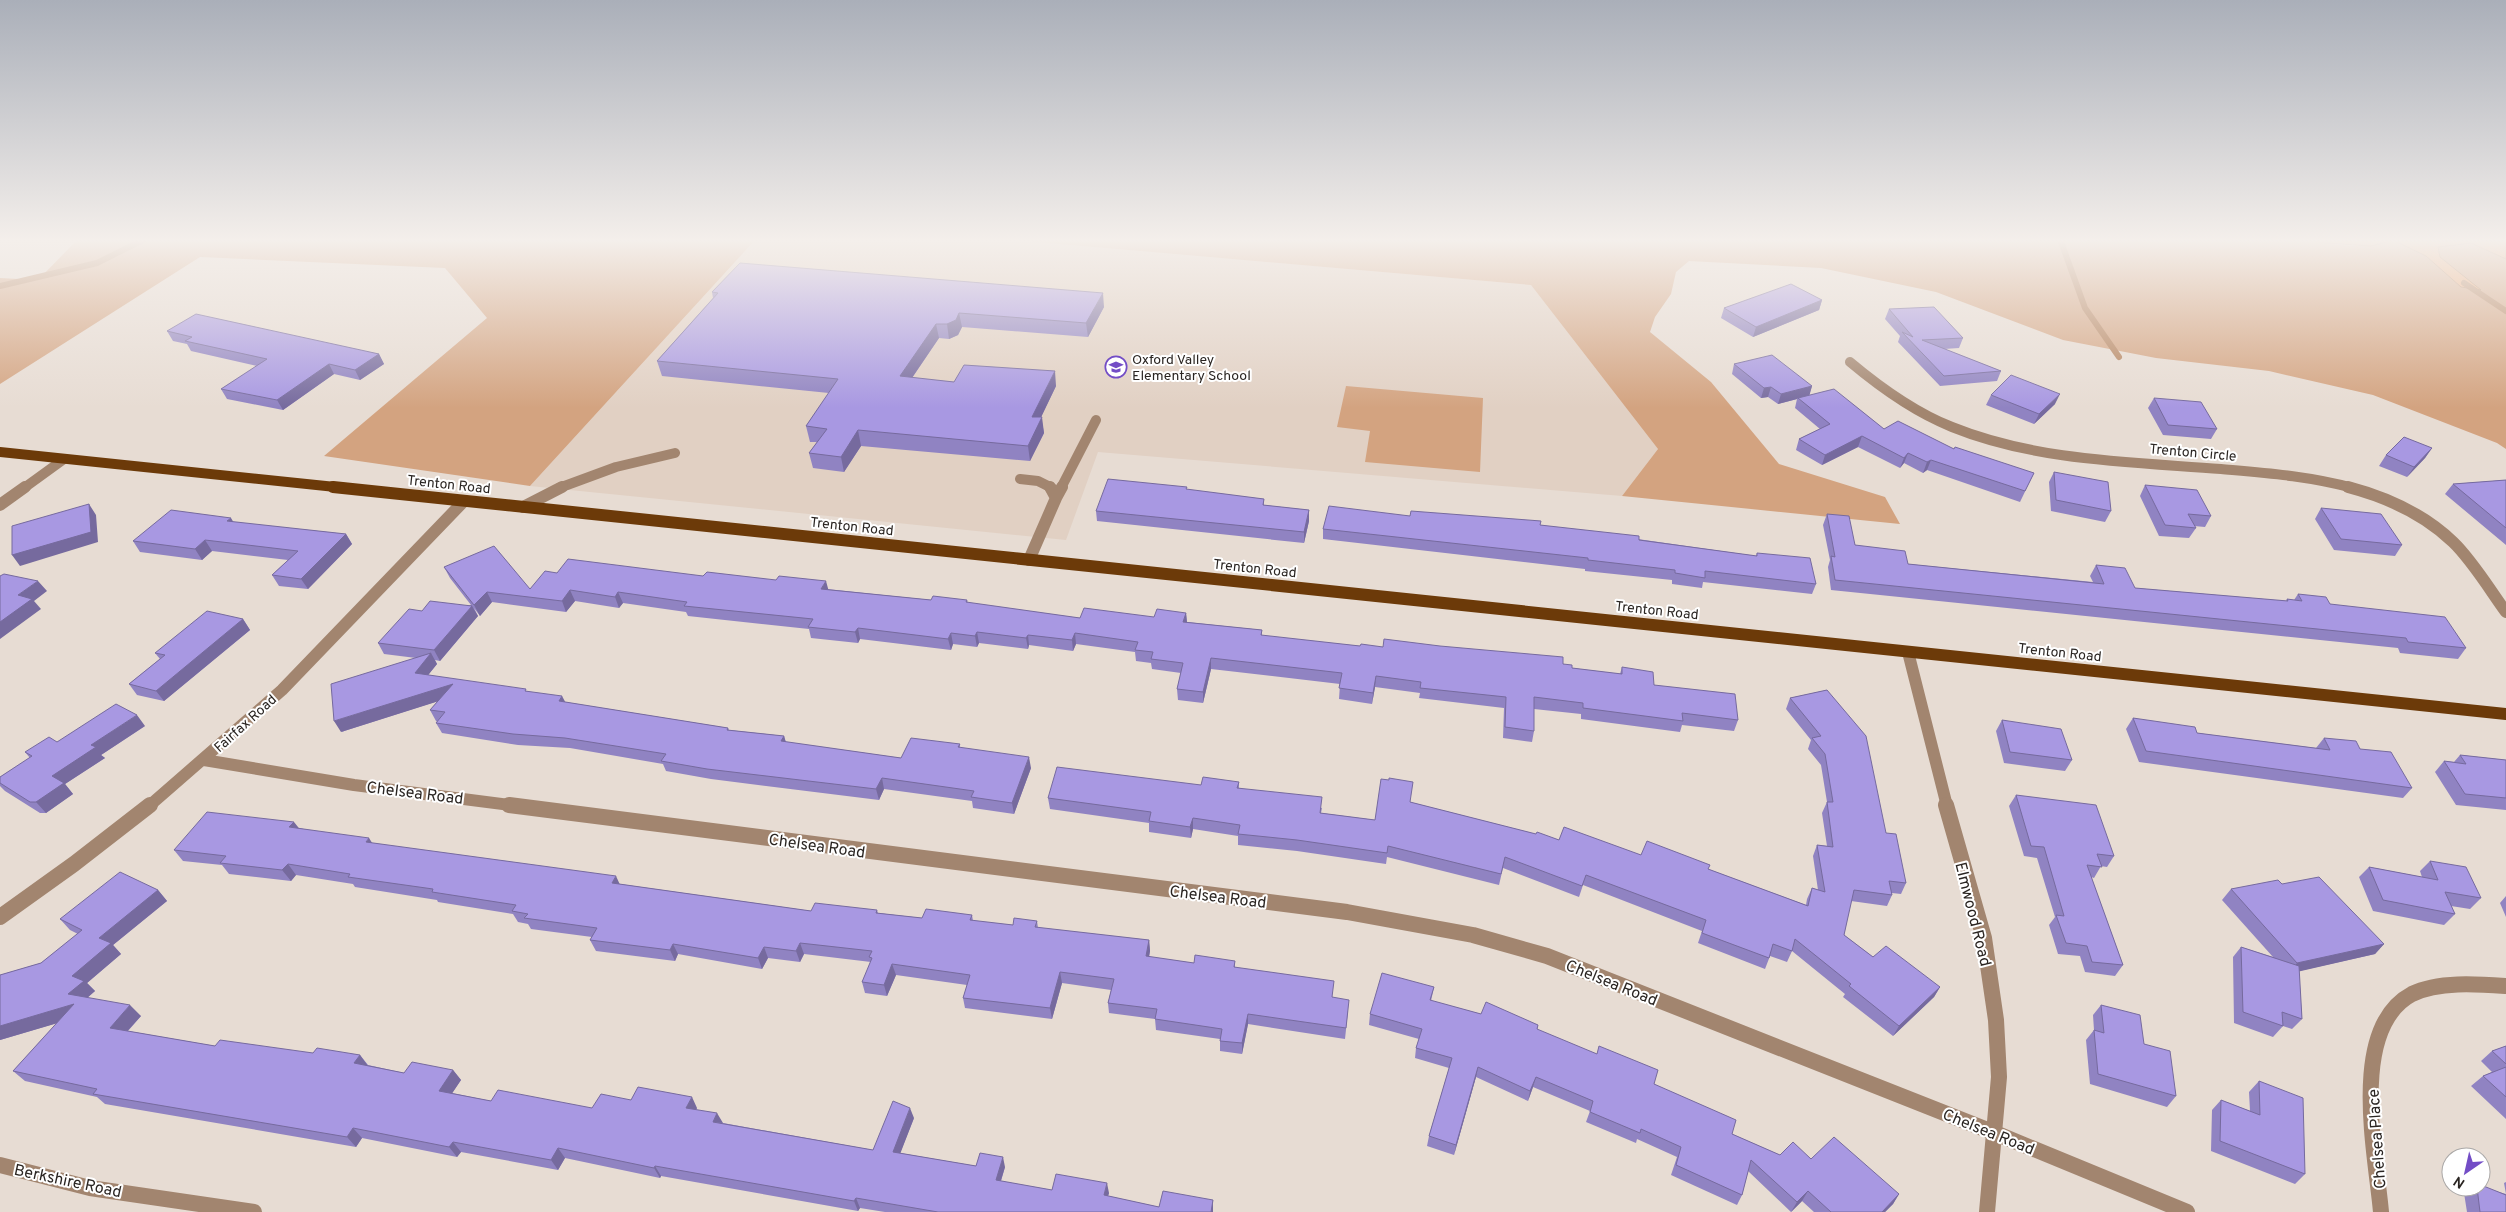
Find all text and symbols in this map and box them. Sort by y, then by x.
place label: Oxford Valley Elementary School [1132,352,1251,385]
school or university icon: Oxford Valley Elementary School [1104,355,1128,379]
street label: Trenton Circle [2149,441,2237,466]
street label: Trenton Road [406,473,491,498]
street label: Trenton Road [809,515,894,540]
street label: Trenton Road [1212,557,1297,582]
street label: Trenton Road [1614,599,1699,624]
street label: Trenton Road [2017,641,2102,666]
street label: Fairfax Road [211,692,281,757]
street label: Chelsea Road [365,778,464,810]
street label: Chelsea Road [767,830,866,864]
street label: Elmwood Road [1949,860,1995,969]
street label: Chelsea Road [1168,882,1267,914]
street label: Chelsea Road [1562,956,1660,1011]
street label: Chelsea Place [2365,1088,2391,1189]
street label: Chelsea Road [1939,1105,2037,1160]
north arrow [2441,1147,2491,1197]
street label: Berkshire Road [12,1161,123,1203]
text: N [2451,1172,2468,1191]

